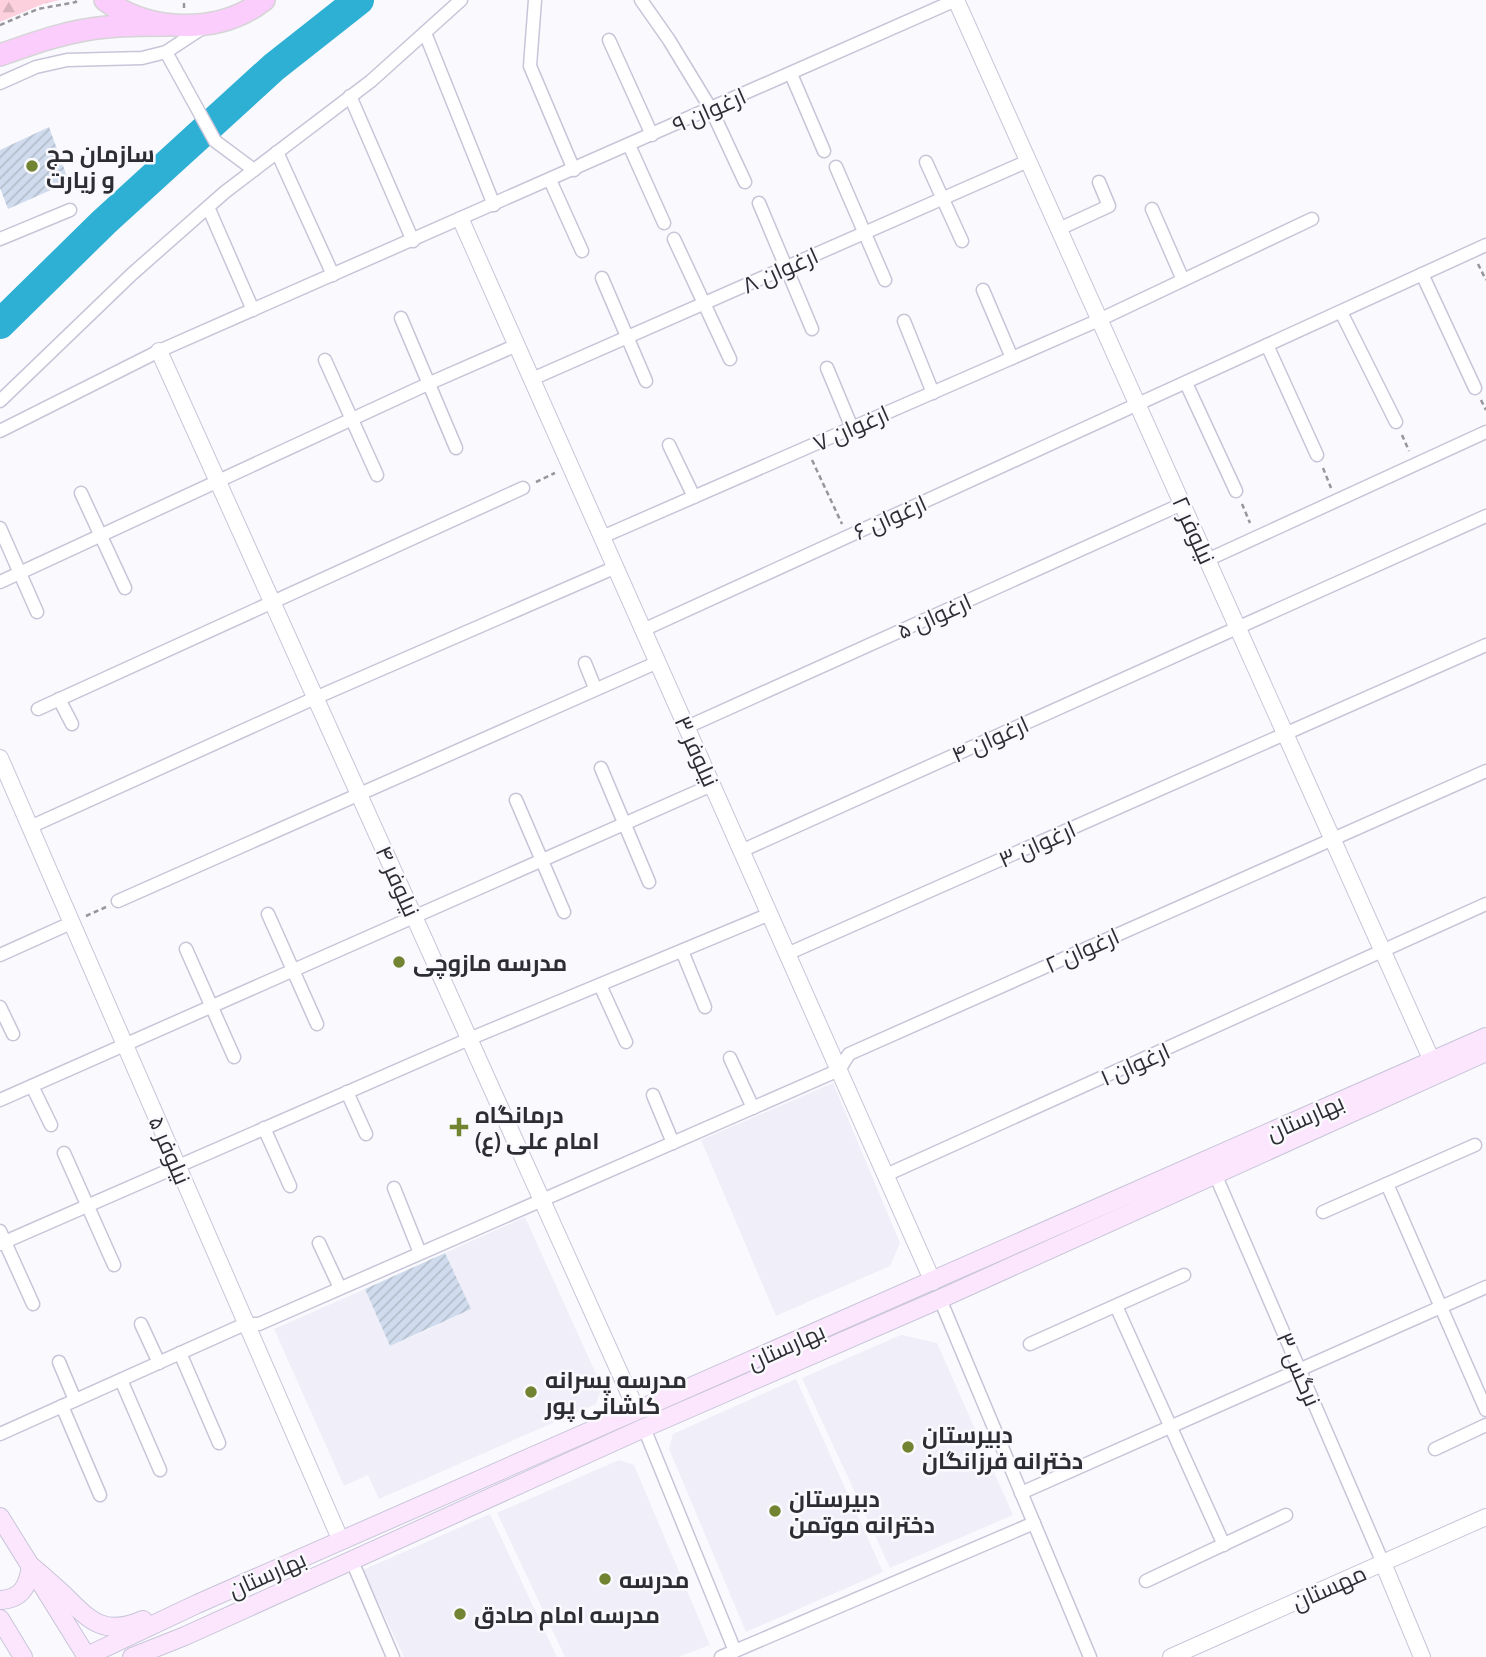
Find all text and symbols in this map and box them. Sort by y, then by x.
street label: ارغوان ۹ [667,80,751,140]
place label: سازمان حج و زیارت [46,138,155,195]
marker: سازمان حج و زیارت [24,158,40,174]
street label: ارغوان ۸ [737,240,823,300]
street label: ارغوان ۷ [808,398,894,458]
street label: ارغوان ۶ [849,487,931,547]
street label: نیلوفر ۲ [1165,491,1223,569]
street label: ارغوان ۵ [892,586,976,646]
street label: ارغوان ۴ [947,708,1033,770]
street label: نیلوفر ۳ [668,710,726,792]
street label: ارغوان ۳ [993,813,1081,875]
street label: نیلوفر ۴ [369,841,427,921]
street label: ارغوان ۲ [1040,920,1124,980]
place label: مدرسه مازوچی [413,947,567,979]
marker: مدرسه مازوچی [391,954,407,970]
street label: ارغوان ۱ [1095,1035,1175,1093]
street label: بهارستان [1261,1086,1349,1148]
place label: درمانگاه امام علی (ع) [475,1099,600,1157]
street label: نیلوفر ۵ [142,1111,198,1189]
marker: درمانگاه امام علی (ع) [449,1117,469,1137]
street label: بهارستان [742,1315,830,1377]
street label: نرگس ۳ [1269,1327,1329,1411]
place label: مدرسه پسرانه کاشانی پور [544,1364,687,1422]
marker: مدرسه پسرانه کاشانی پور [523,1384,539,1400]
place label: دبیرستان دخترانه فرزانگان [922,1419,1083,1476]
marker: دبیرستان دخترانه فرزانگان [900,1439,916,1455]
place label: دبیرستان دخترانه موتمن [789,1483,935,1540]
marker: دبیرستان دخترانه موتمن [767,1503,783,1519]
street label: بهارستان [223,1543,311,1605]
street label: مهستان [1287,1557,1371,1617]
place label: مدرسه [619,1564,689,1595]
marker: مدرسه [597,1571,613,1587]
place label: مدرسه امام صادق [474,1599,660,1631]
marker: مدرسه امام صادق [452,1606,468,1622]

